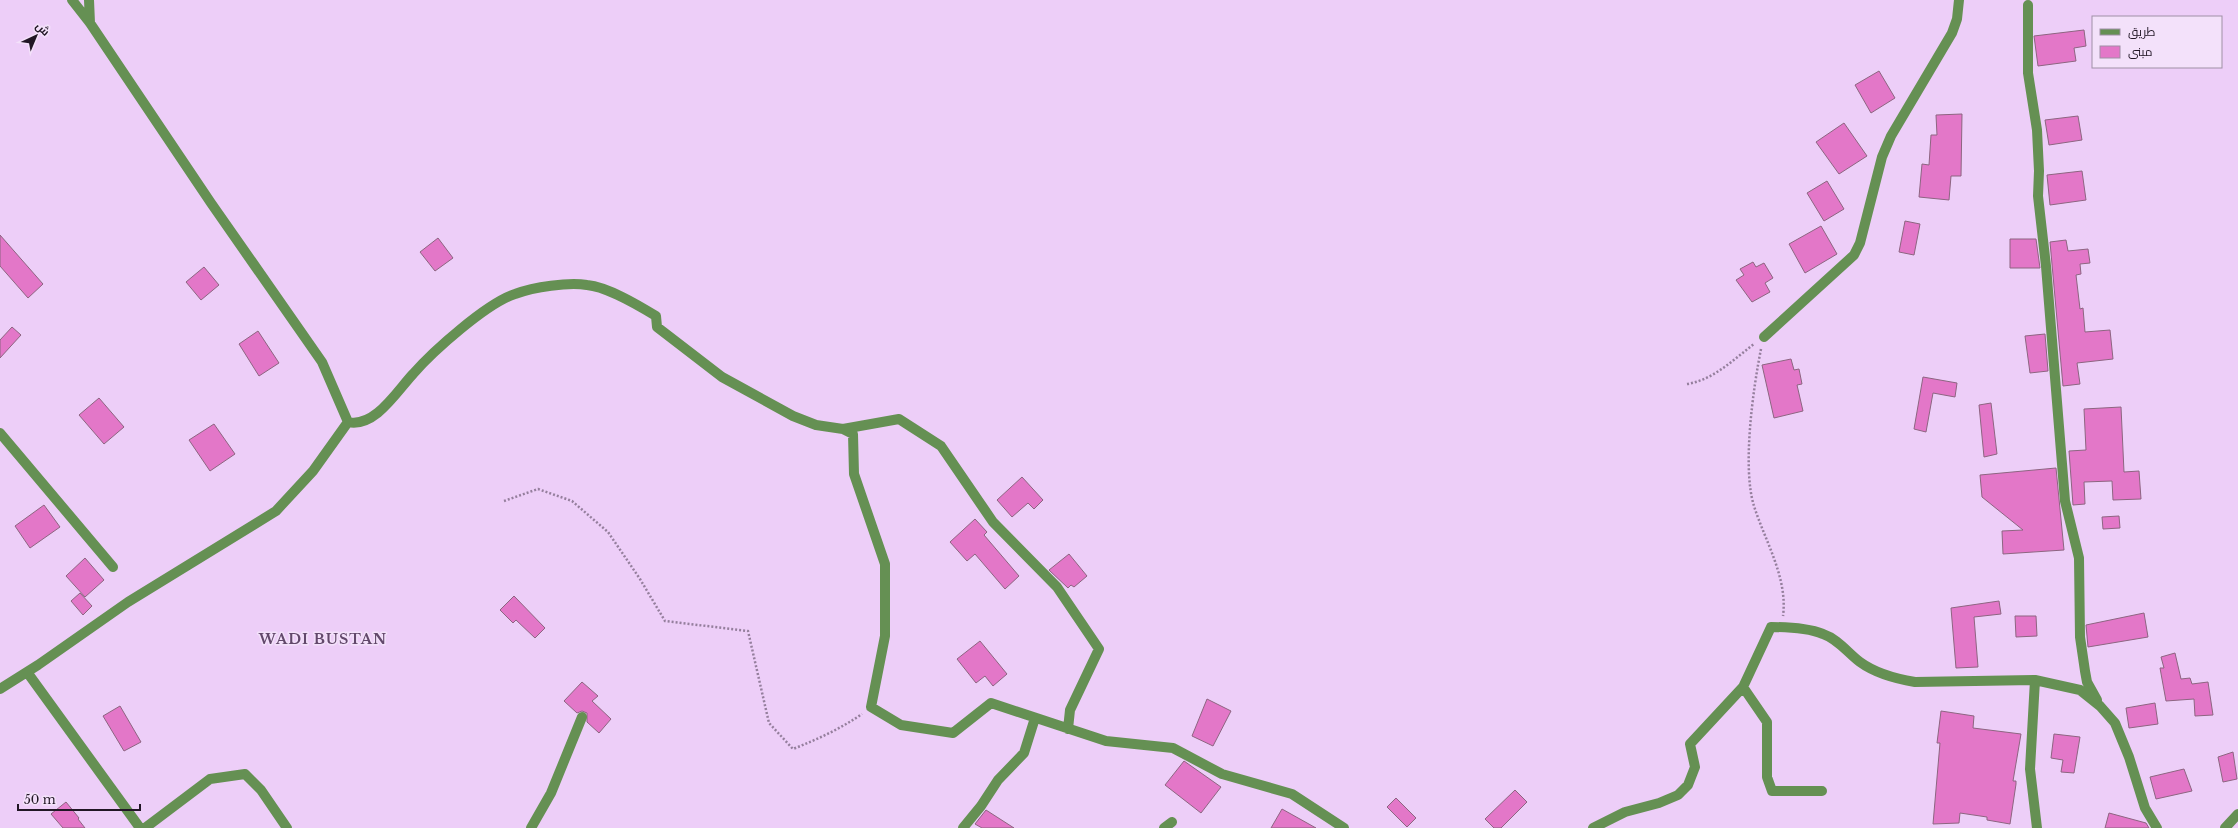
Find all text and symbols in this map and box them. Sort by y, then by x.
north arrow [16,16,56,56]
legend [2092,16,2222,68]
text: ش [33,19,53,39]
text: طريق [2128,24,2156,39]
text: مبنى [2128,44,2153,59]
district label: WADI BUSTAN [258,630,387,648]
scale bar [18,786,140,812]
text: 50 m [24,792,56,807]

